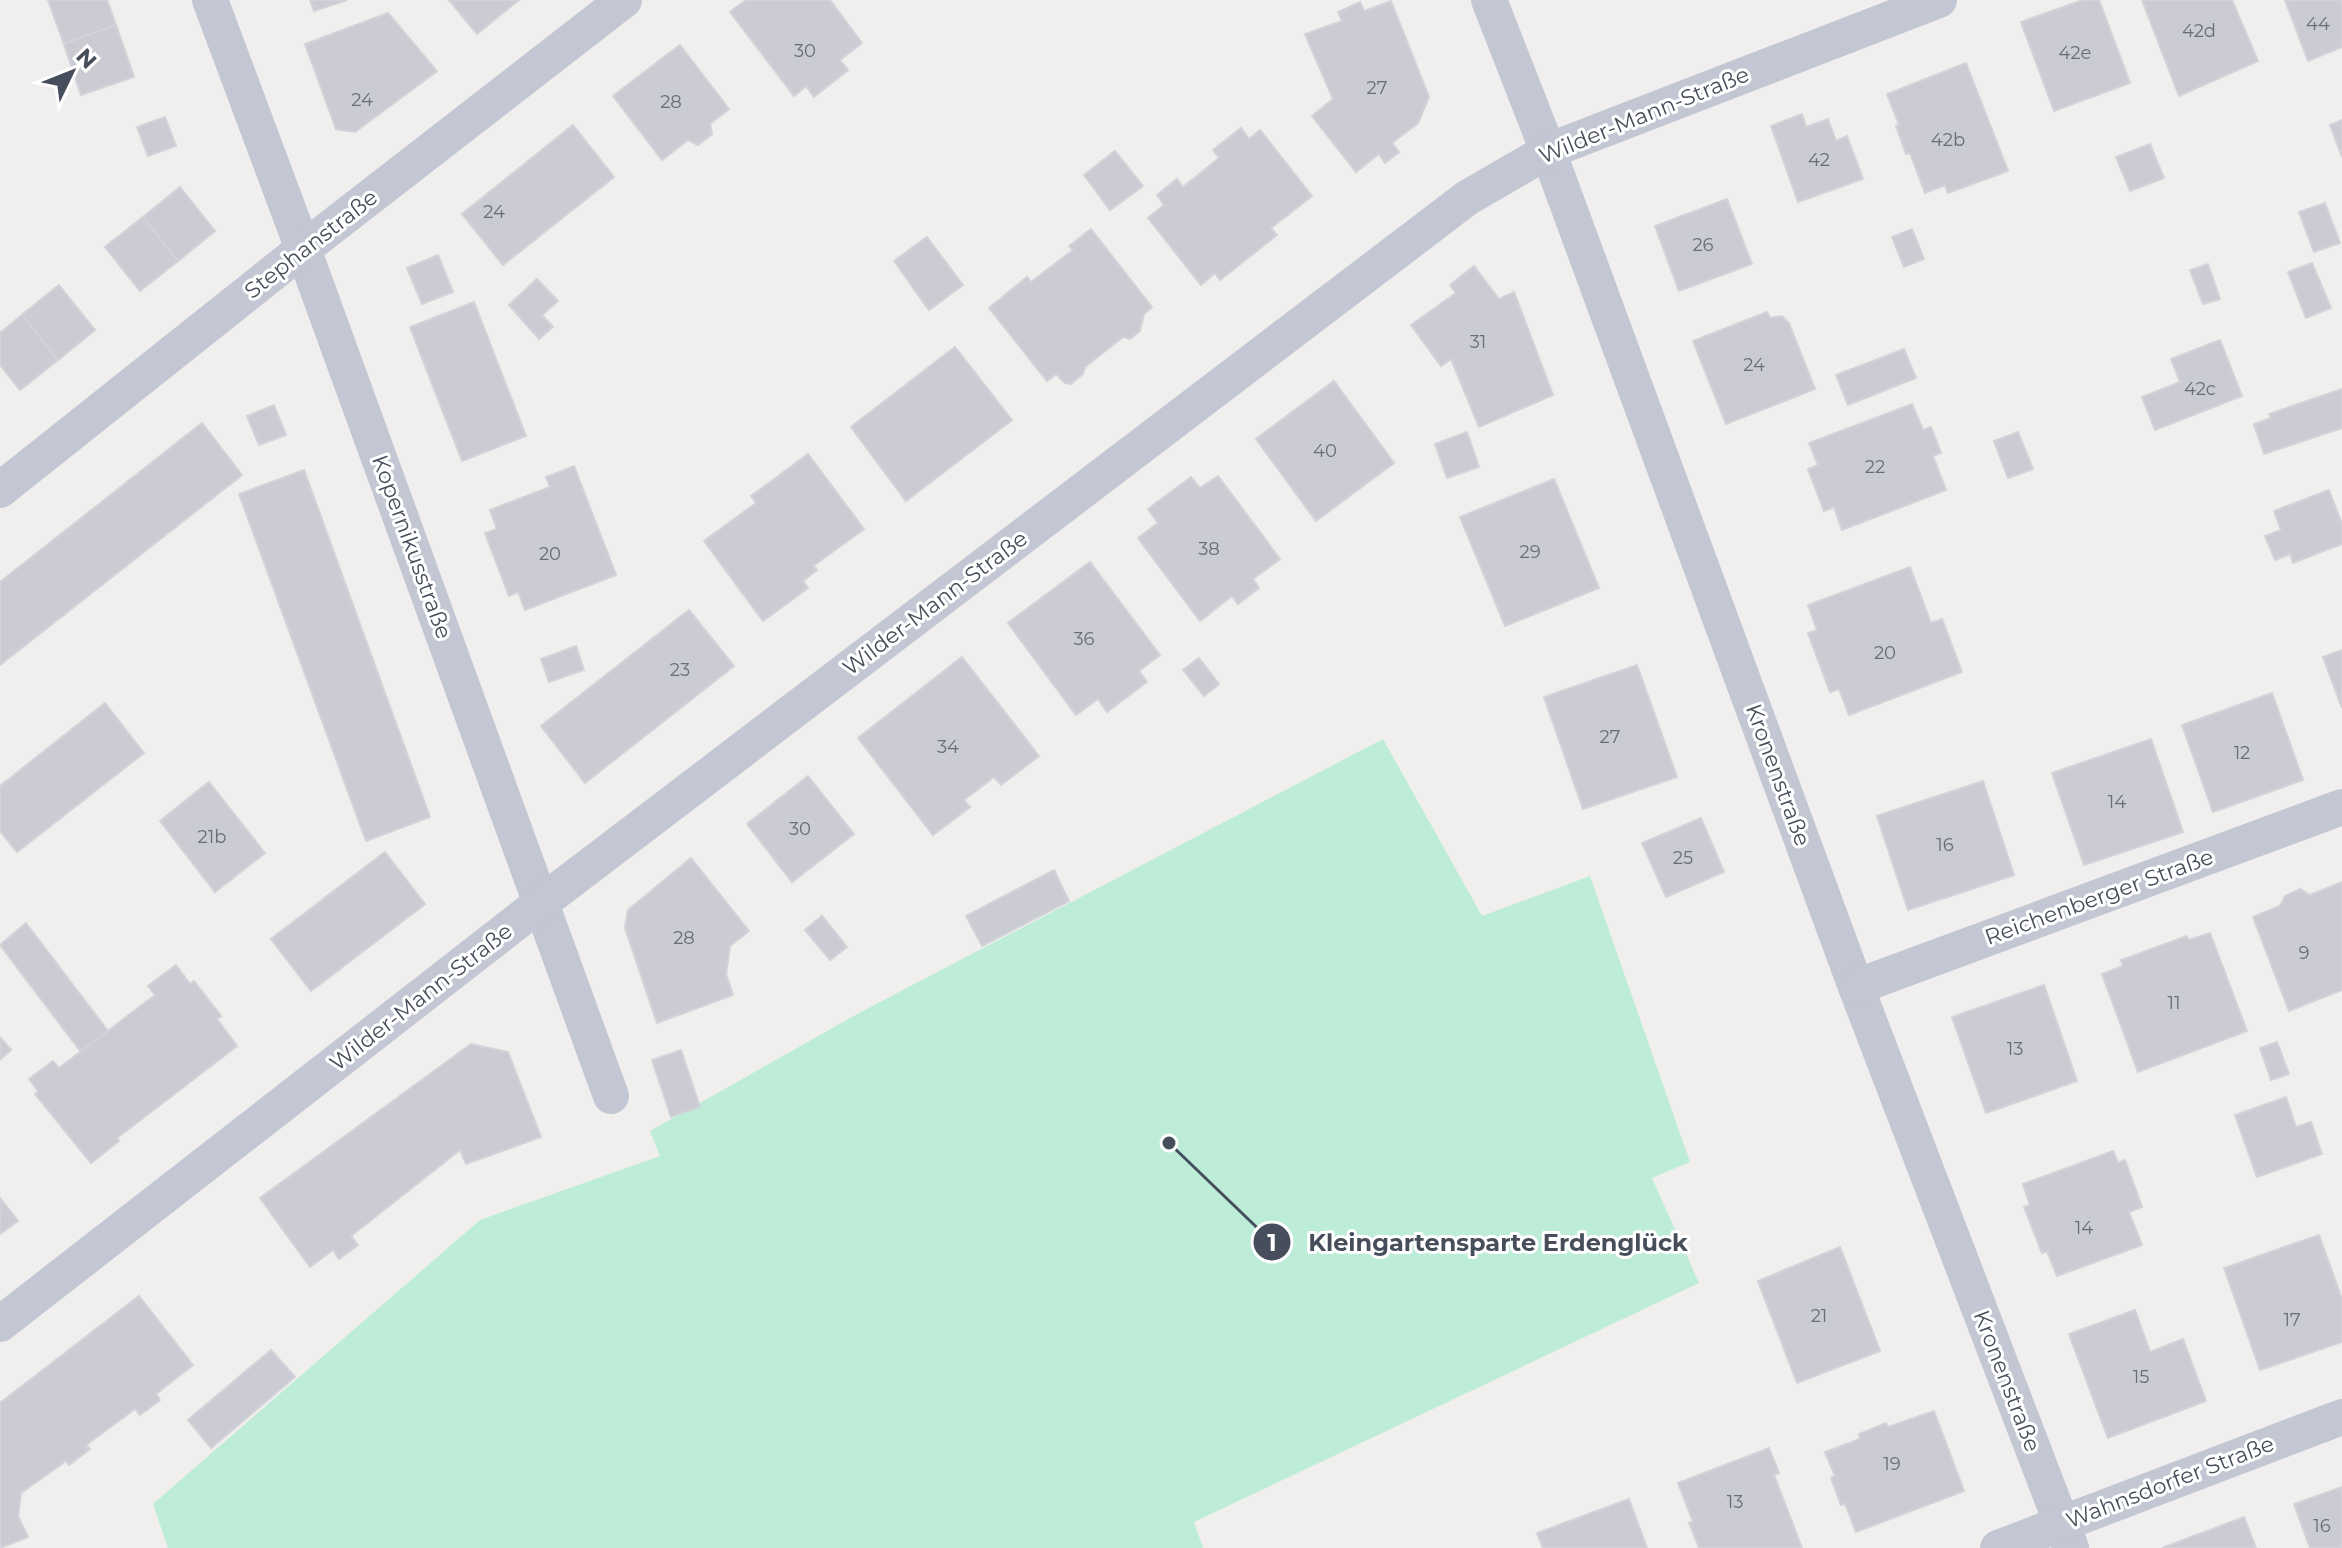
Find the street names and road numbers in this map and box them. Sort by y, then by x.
street label: Wilder-Mann-Straße [1535,60,1753,170]
street label: Stephanstraße [239,184,383,304]
street label: Kopernikusstraße [366,451,458,643]
street label: Wilder-Mann-Straße [837,525,1033,681]
street label: Kronenstraße [1740,700,1816,850]
street label: Reichenberger Straße [1981,843,2217,951]
street label: Wilder-Mann-Straße [324,917,518,1077]
street label: Kronenstraße [1968,1306,2046,1456]
street label: Wahnsdorfer Straße [2062,1430,2278,1534]

